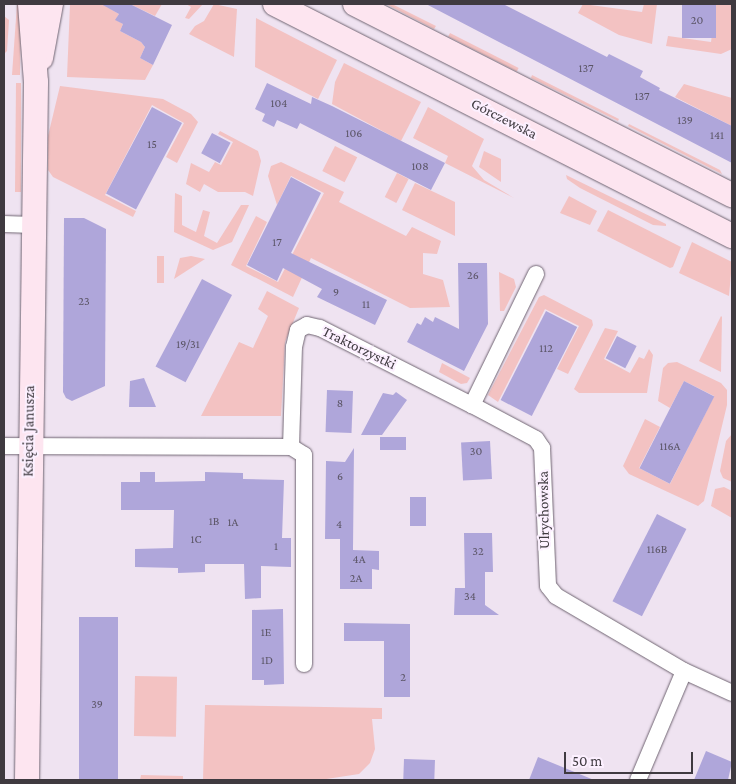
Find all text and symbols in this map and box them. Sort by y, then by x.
house number: 20 [691,14,703,28]
house number: 137 [578,62,594,76]
house number: 137 [634,90,650,104]
street label: Górczewska [468,95,540,143]
house number: 104 [271,97,287,111]
house number: 139 [677,114,693,128]
house number: 106 [346,127,362,141]
house number: 141 [710,129,724,143]
house number: 15 [147,138,157,152]
house number: 108 [411,160,429,174]
house number: 17 [272,236,282,250]
house number: 26 [467,269,479,283]
house number: 9 [333,286,339,300]
house number: 23 [78,295,90,309]
house number: 11 [362,298,370,312]
street label: Traktorzystki [319,322,399,374]
house number: 19/31 [176,338,200,352]
house number: 112 [539,342,553,356]
street label: Księcia Janusza [19,385,39,477]
house number: 8 [337,397,343,411]
house number: 116A [660,440,680,454]
house number: 30 [470,445,482,459]
house number: 6 [337,470,343,484]
street label: Ulrychowska [534,471,554,549]
house number: 1B [209,515,219,529]
house number: 1A [228,516,238,530]
house number: 4 [336,518,342,532]
house number: 1C [190,533,202,547]
house number: 1 [274,540,278,554]
house number: 116B [647,543,667,557]
house number: 32 [472,545,484,559]
house number: 4A [353,553,365,567]
house number: 2A [350,572,362,586]
house number: 34 [464,590,476,604]
house number: 1E [261,626,271,640]
house number: 1D [261,654,273,668]
house number: 2 [400,671,406,685]
house number: 39 [91,698,103,712]
scale bar [566,742,695,774]
text: 50 m [572,753,602,769]

